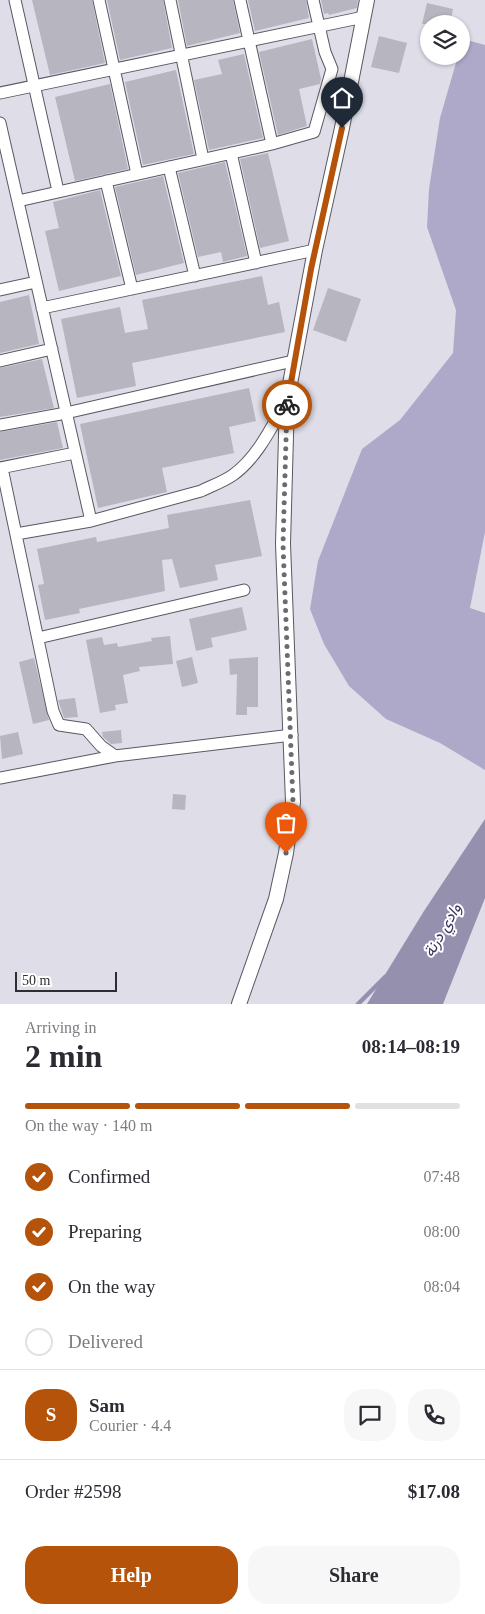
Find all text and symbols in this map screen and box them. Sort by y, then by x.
map controls [420,15,470,65]
button: layers [420,15,470,65]
pin [321,77,363,128]
icon: home [328,84,356,112]
courier [262,380,312,430]
icon: bike [273,391,301,419]
pin [265,802,307,853]
icon: bag [272,809,300,837]
water label: وادي درنة [420,900,468,962]
scale bar [15,969,118,992]
text: 50 m [22,973,50,988]
text: Arriving in [25,1019,97,1036]
text: 08:14–08:19 [362,1036,460,1057]
text: 2 min [25,1038,102,1074]
text: On the way · 140 m [25,1117,153,1134]
icon: check [25,1163,53,1191]
text: Confirmed [68,1166,150,1187]
text: 07:48 [424,1168,460,1185]
icon: check [25,1218,53,1246]
text: Preparing [68,1221,142,1242]
text: 08:00 [424,1223,460,1240]
icon: check [25,1273,53,1301]
text: On the way [68,1276,156,1297]
text: 08:04 [424,1278,460,1295]
text: Delivered [68,1331,143,1352]
button: chat [344,1389,396,1441]
button: phone [408,1389,460,1441]
text: Sam [89,1395,125,1416]
text: S [46,1404,56,1425]
text: Courier · 4.4 [89,1417,171,1434]
text: Order #2598 [25,1481,122,1502]
text: $17.08 [408,1481,460,1502]
button: Help [25,1546,238,1604]
button: Share [248,1546,460,1604]

